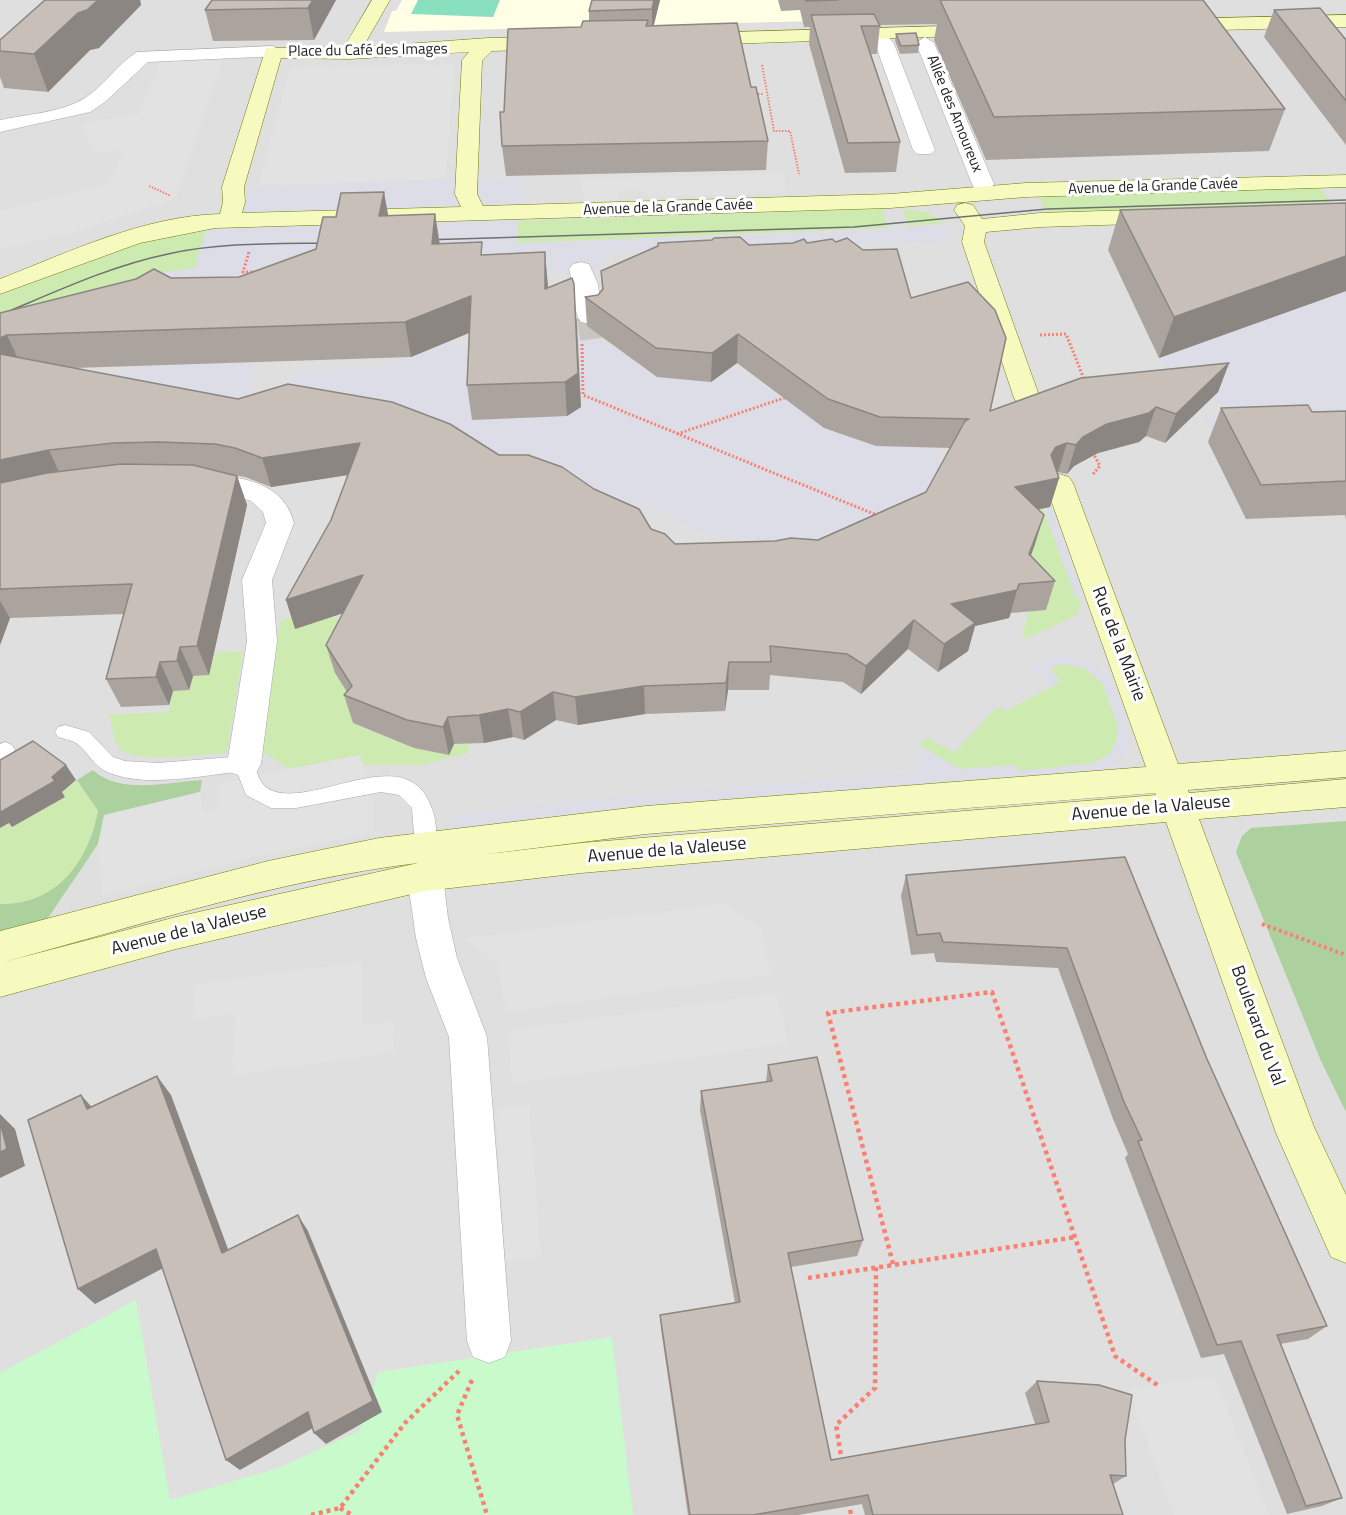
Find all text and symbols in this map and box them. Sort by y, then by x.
street label: Place du Café des Images [288,41,448,61]
street label: Allée des Amoureux [922,53,986,175]
street label: Avenue de la Grande Cavée [1068,175,1238,199]
street label: Avenue de la Grande Cavée [583,196,753,220]
street label: Rue de la Mairie [1086,584,1150,704]
street label: Avenue de la Valeuse [1071,791,1231,827]
street label: Avenue de la Valeuse [587,833,747,869]
street label: Avenue de la Valeuse [109,901,269,961]
street label: Boulevard du Val [1225,963,1289,1089]

